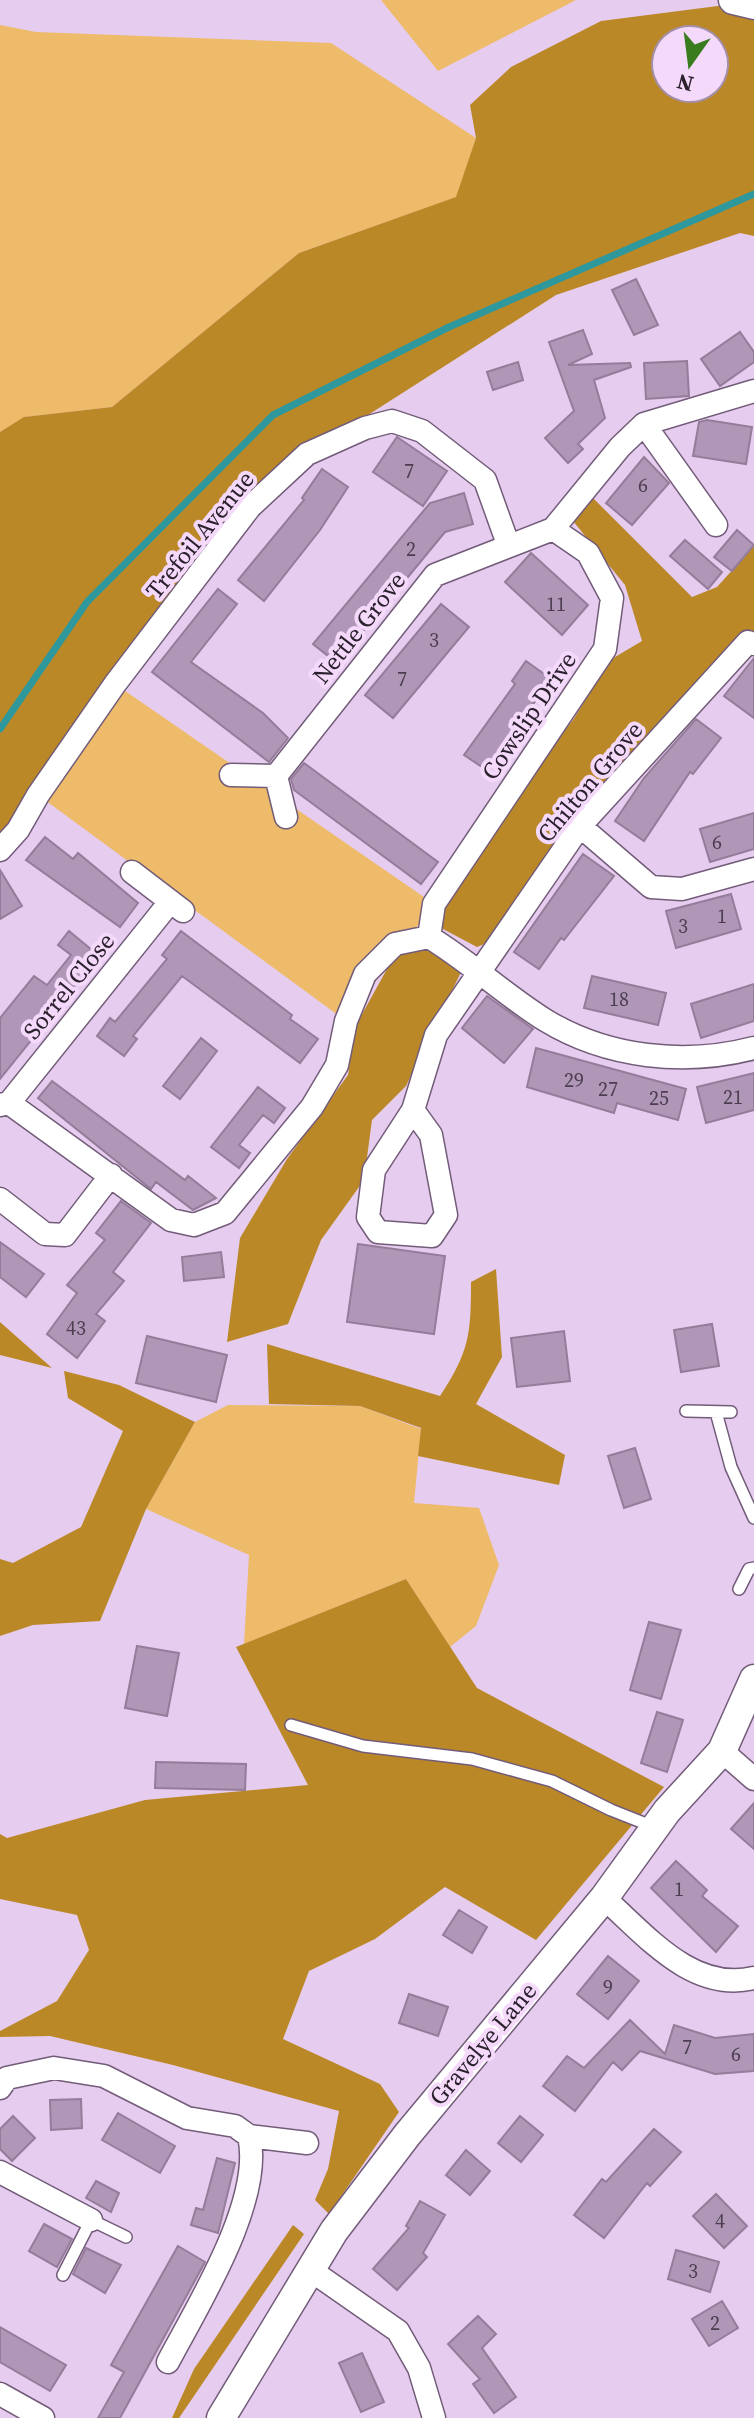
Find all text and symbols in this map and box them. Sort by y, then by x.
north arrow [650,24,730,104]
text: N [674,67,697,100]
house number: 7 [404,457,414,485]
street label: Trefoil Avenue [138,464,261,606]
house number: 6 [638,471,648,499]
house number: 2 [406,535,416,563]
street label: Nettle Grove [304,565,413,691]
house number: 11 [546,590,566,618]
house number: 3 [429,626,439,654]
street label: Cowslip Drive [473,645,584,786]
house number: 7 [397,665,407,693]
street label: Chilton Grove [529,714,650,849]
house number: 6 [712,828,722,856]
house number: 1 [717,902,727,930]
house number: 3 [678,912,688,940]
street label: Sorrel Close [15,925,122,1046]
house number: 18 [609,985,629,1013]
house number: 29 [564,1066,584,1094]
house number: 27 [598,1075,618,1103]
house number: 21 [723,1083,743,1111]
house number: 25 [649,1084,669,1112]
house number: 43 [66,1314,86,1342]
house number: 1 [674,1875,684,1903]
house number: 9 [603,1973,613,2001]
street label: Gravelye Lane [421,1975,544,2112]
house number: 7 [682,2033,692,2061]
house number: 6 [731,2040,741,2068]
house number: 4 [715,2207,725,2235]
house number: 3 [688,2257,698,2285]
house number: 2 [710,2309,720,2337]

